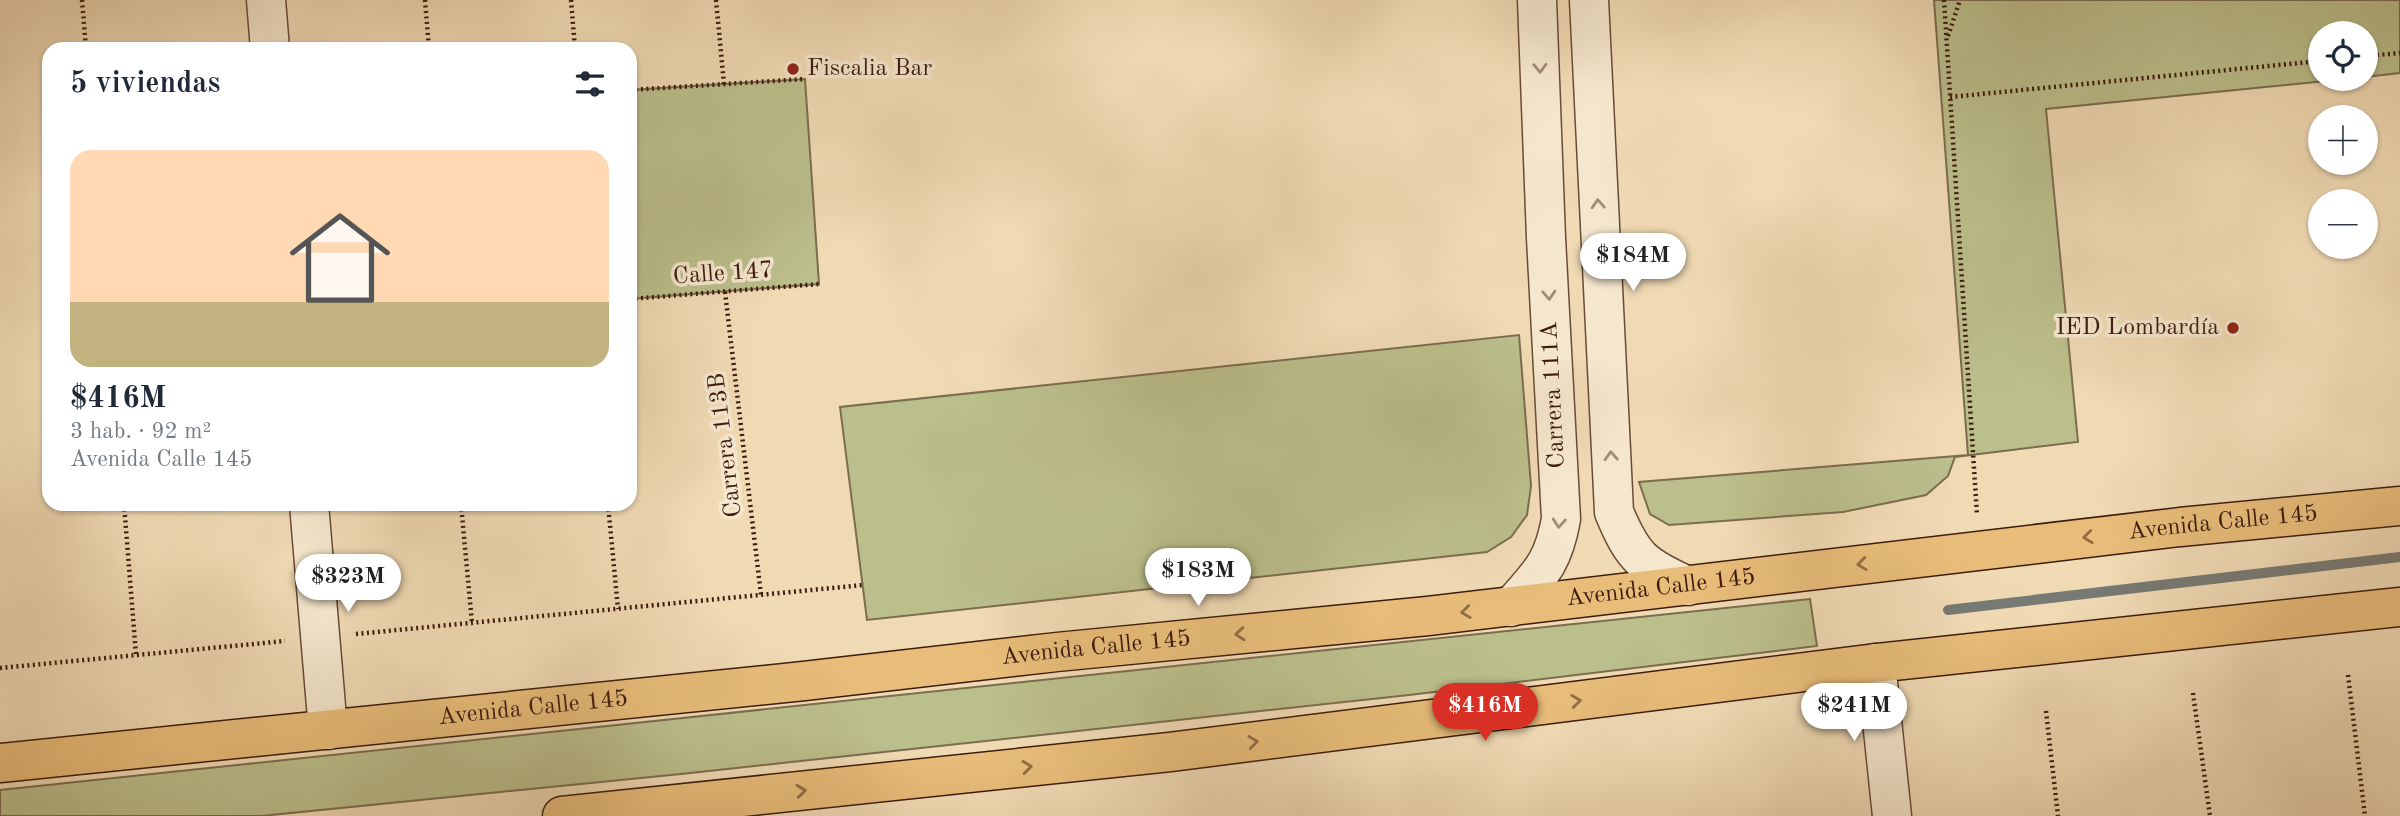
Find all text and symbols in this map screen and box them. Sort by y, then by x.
map controls [2308,21,2378,259]
button: locate [2308,21,2378,91]
place label: Fiscalia Bar [807,57,932,81]
marker: Fiscalia Bar [785,61,801,77]
one-way arrow [1532,63,1547,74]
icon: filters [571,65,609,103]
text: 5 viviendas [70,69,220,99]
button: + [2308,105,2378,175]
button: − [2308,189,2378,259]
icon: home [277,195,403,321]
one-way arrow [1591,198,1606,209]
pin: $184M [1584,233,1682,293]
text: $184M [1596,244,1670,267]
street label: Calle 147 [672,259,774,289]
one-way arrow [1542,290,1557,301]
place label: IED Lombardía [2056,316,2219,340]
marker: IED Lombardía [2225,320,2241,336]
street label: Carrera 111A [1538,321,1570,469]
street label: Carrera 113B [705,371,747,519]
text: $416M [70,384,166,414]
text: 3 hab. · 92 m² [70,420,211,443]
text: Avenida Calle 145 [70,448,252,471]
one-way arrow [1604,450,1619,461]
street label: Avenida Calle 145 [2127,502,2319,545]
one-way arrow [1552,517,1567,528]
one-way arrow [2083,530,2094,545]
pin: $183M [1149,548,1247,608]
pin: $323M [299,554,397,614]
one-way arrow [1857,556,1868,571]
text: $183M [1161,559,1235,582]
text: $323M [311,565,385,588]
street label: Avenida Calle 145 [1565,565,1757,612]
one-way arrow [1460,604,1472,619]
one-way arrow [1234,626,1245,641]
street label: Avenida Calle 145 [1000,627,1192,670]
pin: $416M [1436,684,1534,743]
pin: $241M [1805,684,1903,743]
street label: Avenida Calle 145 [437,687,629,730]
text: $416M [1448,694,1522,717]
one-way arrow [1570,694,1582,709]
text: $241M [1817,694,1891,717]
one-way arrow [1247,734,1259,749]
one-way arrow [1021,760,1033,775]
one-way arrow [795,784,807,799]

